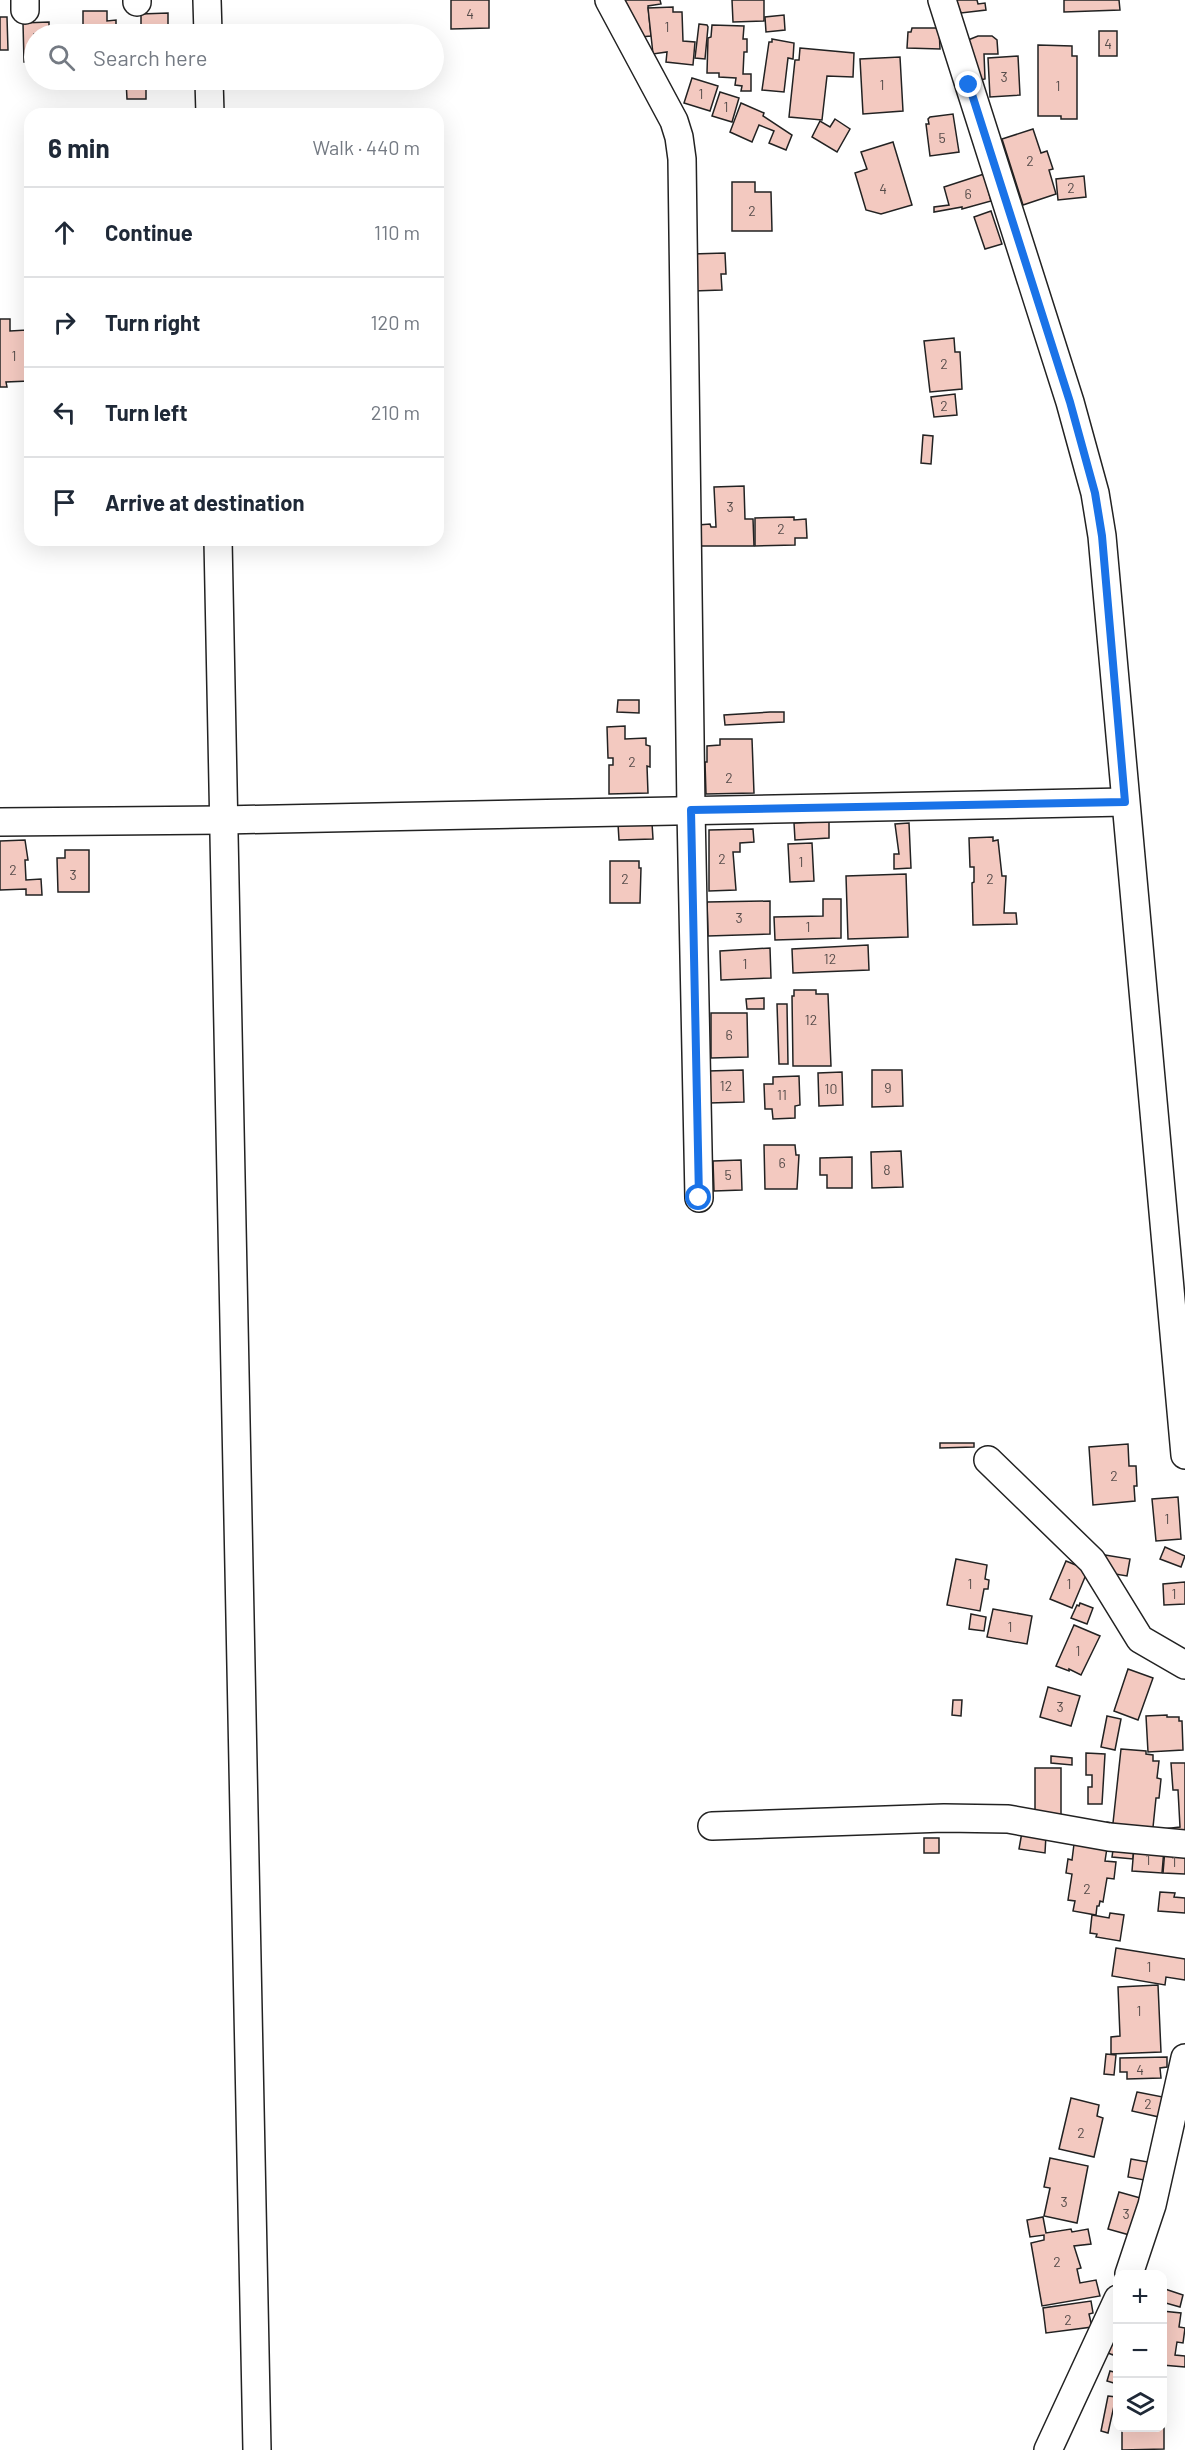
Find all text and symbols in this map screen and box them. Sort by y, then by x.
house number: 4 [466,5,474,22]
house number: 1 [665,18,669,35]
search box [24,24,444,90]
house number: 4 [1104,35,1112,52]
icon: search [45,41,78,74]
text: Search here [93,44,207,70]
house number: 3 [1000,68,1008,85]
route end [955,71,981,97]
house number: 1 [880,76,884,93]
house number: 1 [1056,77,1060,94]
house number: 1 [699,85,703,102]
house number: 1 [724,98,728,115]
house number: 5 [938,129,946,146]
text: 6 min [48,132,110,163]
text: Walk · 440 m [312,135,420,159]
house number: 2 [1026,152,1034,169]
house number: 2 [1067,179,1075,196]
house number: 4 [879,180,887,197]
house number: 6 [964,185,972,202]
house number: 2 [748,202,756,219]
icon: ahead [48,216,81,249]
text: Continue [105,219,193,245]
text: 110 m [374,220,420,244]
icon: right [48,306,81,339]
text: Turn right [105,309,200,335]
text: 120 m [370,310,420,334]
house number: 1 [12,347,16,364]
house number: 2 [940,355,948,372]
icon: left [48,396,81,429]
house number: 2 [940,397,948,414]
text: Turn left [105,399,188,425]
text: 210 m [371,400,420,424]
icon: arrive [48,486,81,519]
text: Arrive at destination [105,489,304,515]
house number: 3 [726,498,734,515]
house number: 2 [777,520,785,537]
house number: 2 [628,753,636,770]
house number: 2 [725,769,733,786]
house number: 2 [718,850,726,867]
house number: 1 [799,853,803,870]
house number: 2 [9,861,17,878]
house number: 3 [69,866,77,883]
house number: 2 [621,870,629,887]
house number: 2 [986,870,994,887]
house number: 3 [735,909,743,926]
house number: 1 [806,918,810,935]
house number: 12 [824,950,836,967]
house number: 1 [743,955,747,972]
house number: 12 [805,1011,817,1028]
house number: 6 [725,1026,733,1043]
house number: 12 [720,1077,732,1094]
house number: 9 [884,1079,892,1096]
house number: 10 [825,1080,837,1097]
house number: 11 [777,1086,787,1103]
house number: 6 [778,1154,786,1171]
house number: 8 [883,1161,891,1178]
house number: 5 [724,1166,732,1183]
route start [685,1184,711,1210]
house number: 2 [1110,1467,1118,1484]
house number: 1 [1165,1510,1169,1527]
house number: 1 [968,1575,972,1592]
house number: 1 [1067,1575,1071,1592]
house number: 1 [1172,1585,1176,1602]
house number: 1 [1008,1618,1012,1635]
house number: 1 [1076,1642,1080,1659]
house number: 3 [1056,1698,1064,1715]
house number: 1 [1146,1851,1150,1868]
house number: 1 [1172,1853,1176,1870]
house number: 2 [1083,1880,1091,1897]
house number: 1 [1147,1958,1151,1975]
house number: 1 [1137,2002,1141,2019]
house number: 4 [1136,2061,1144,2078]
house number: 2 [1144,2095,1152,2112]
house number: 2 [1077,2124,1085,2141]
house number: 3 [1060,2193,1068,2210]
house number: 3 [1122,2205,1130,2222]
house number: 2 [1053,2253,1061,2270]
map controls [1113,2270,1167,2432]
button: + [1113,2270,1167,2324]
house number: 2 [1064,2311,1072,2328]
button: − [1113,2324,1167,2378]
button: layers [1113,2378,1167,2432]

